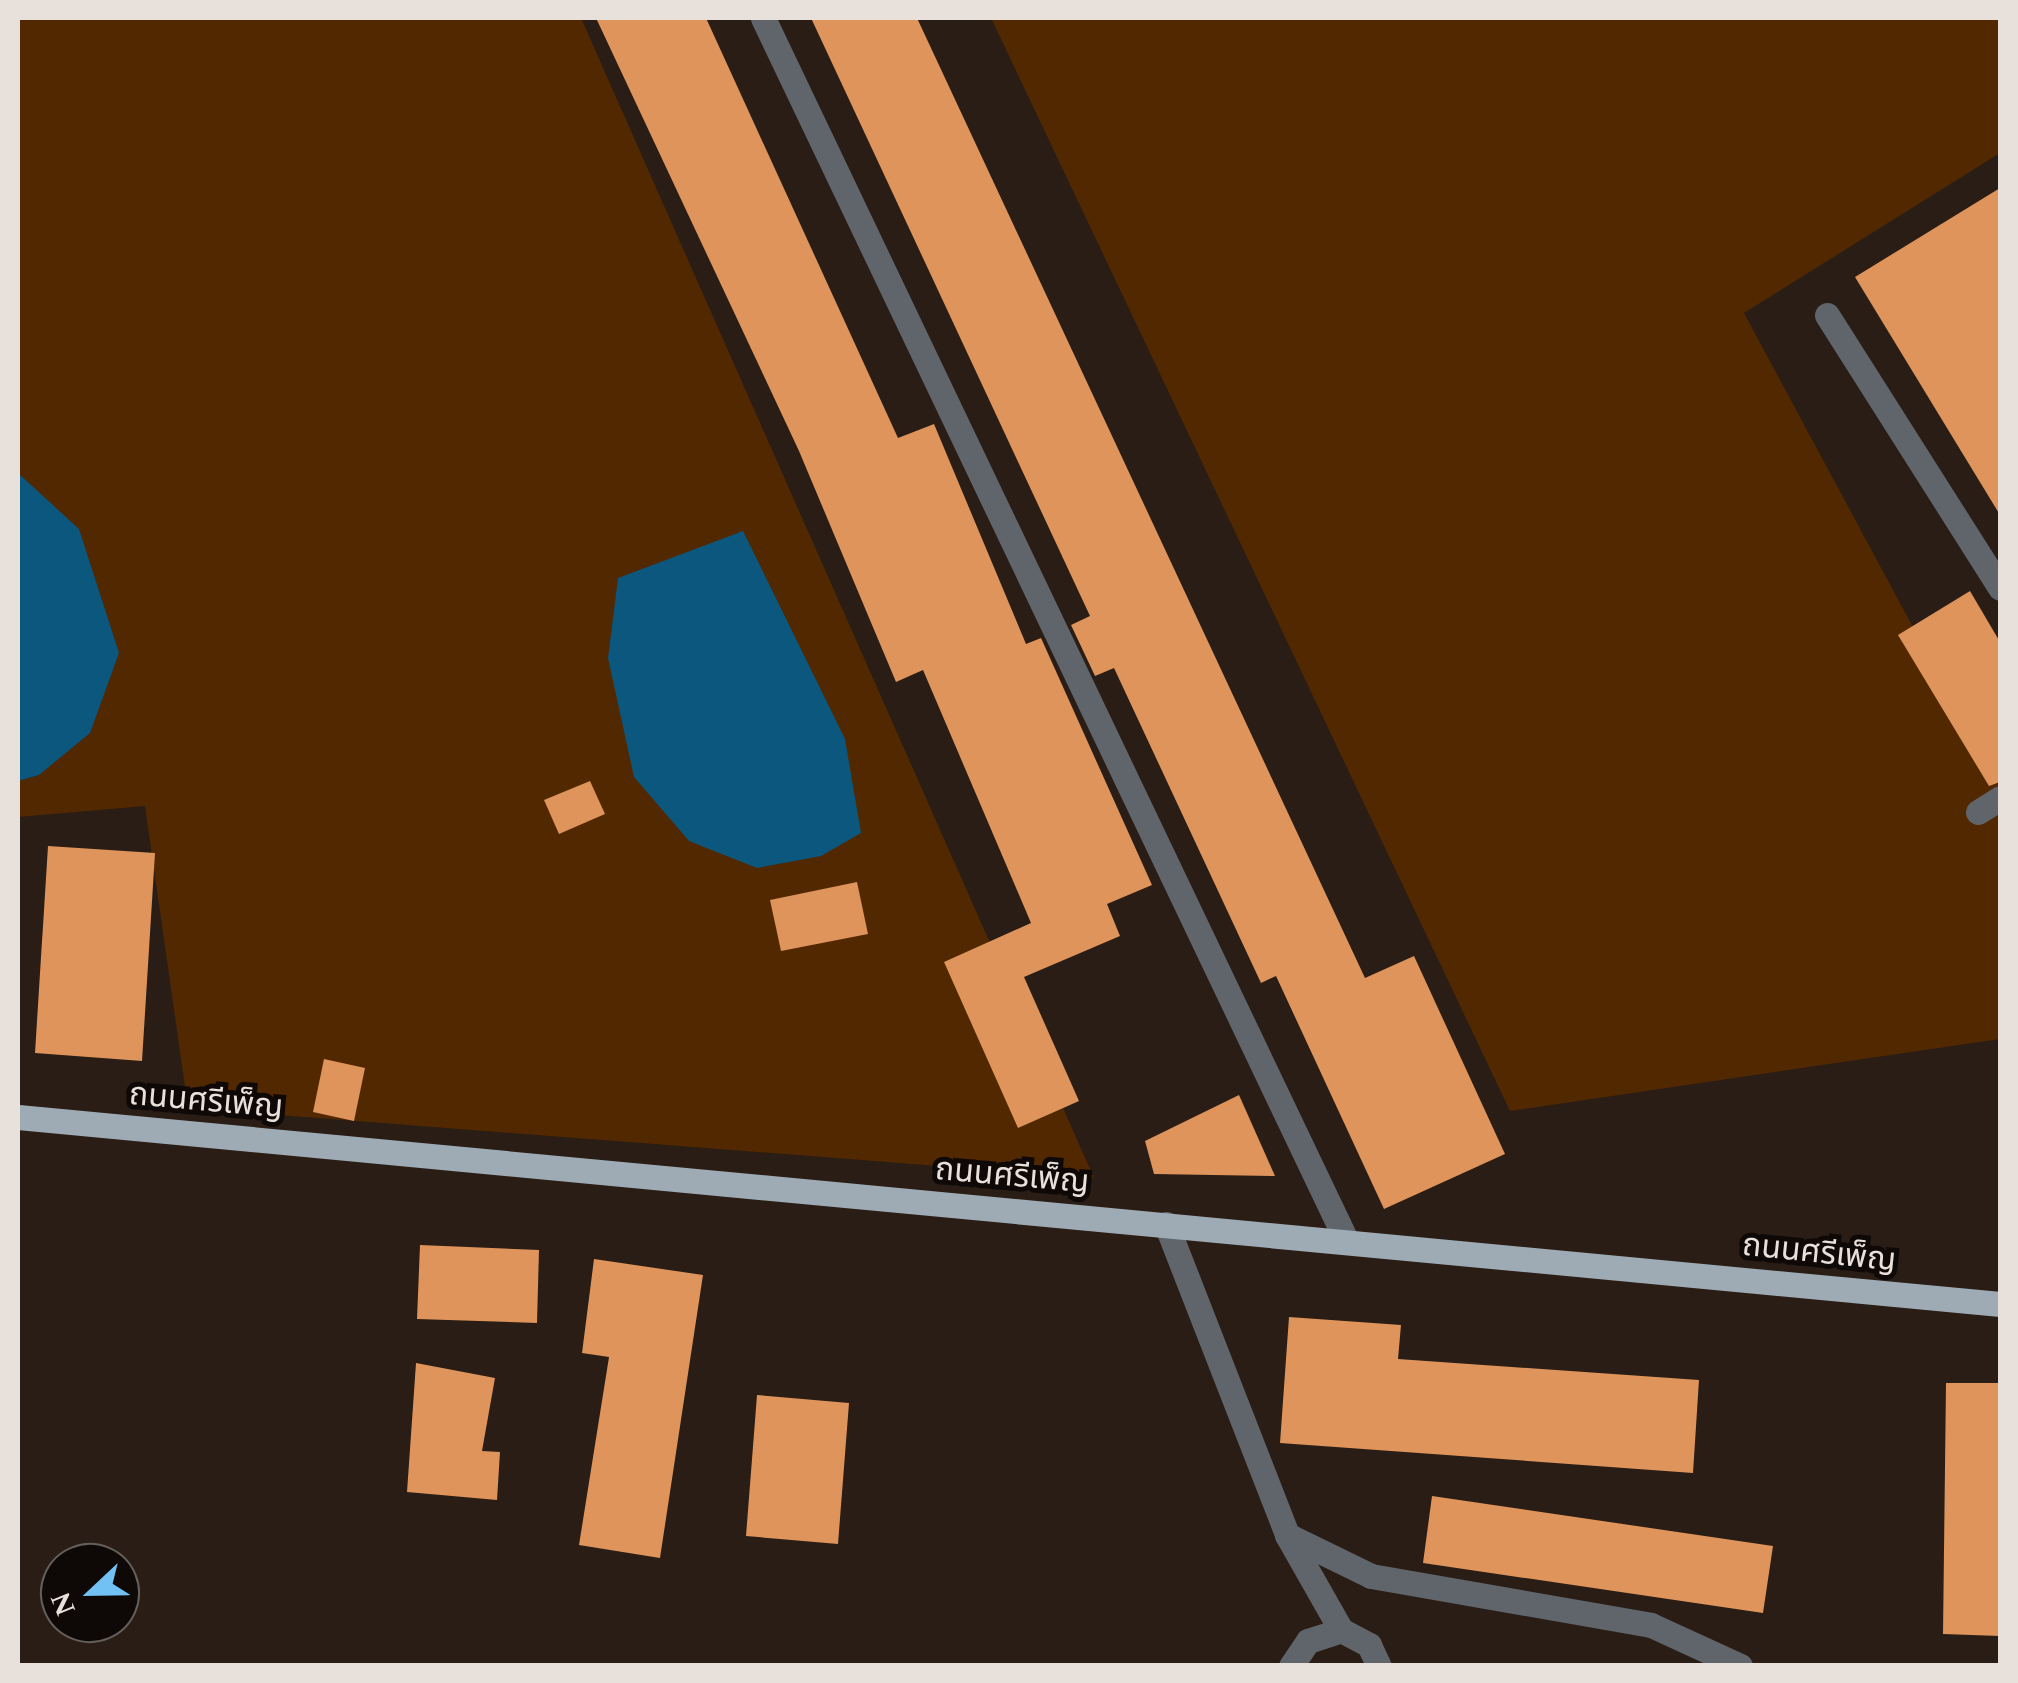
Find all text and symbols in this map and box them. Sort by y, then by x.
street label: ถนนศรีเพ็ญ [127,1076,285,1128]
street label: ถนนศรีเพ็ญ [933,1151,1091,1203]
street label: ถนนศรีเพ็ญ [1740,1227,1898,1281]
north arrow [40,1543,140,1643]
text: N [39,1585,88,1622]

